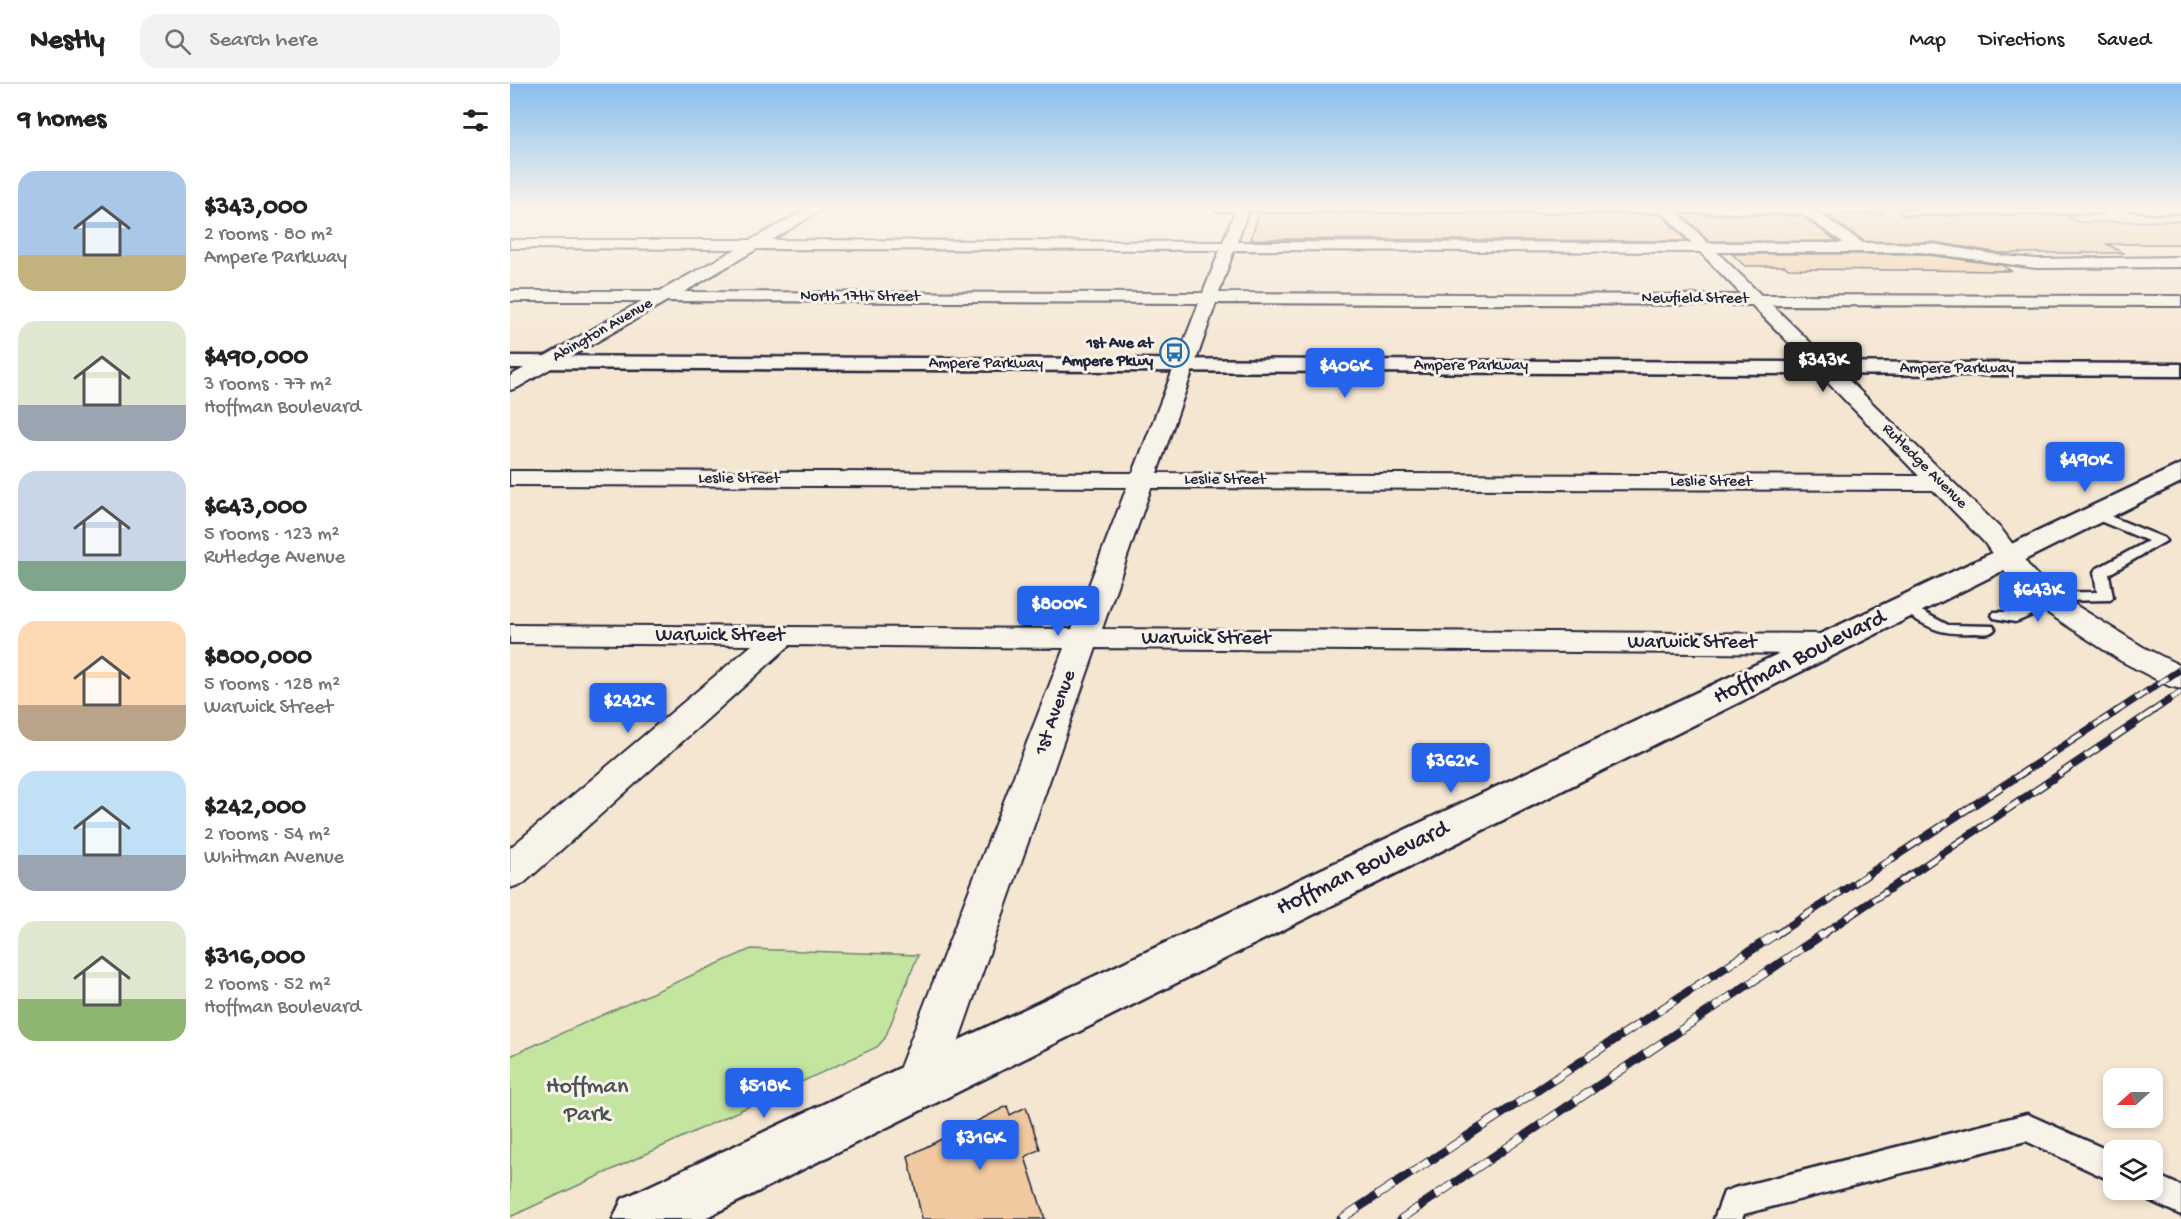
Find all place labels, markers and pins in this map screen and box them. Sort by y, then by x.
place label: 1st Ave at Ampere Pkwy [1061,335,1154,372]
bus stop icon: 1st Ave at Ampere Pkwy [1158,337,1190,369]
pin: $343K [1781,342,1865,393]
pin: $406K [1303,348,1387,399]
pin: $490K [2043,442,2127,493]
pin: $643K [1996,572,2080,623]
pin: $800K [1016,586,1100,637]
pin: $242K [586,683,670,734]
pin: $362K [1409,743,1493,794]
pin: $518K [722,1068,806,1119]
pin: $316K [938,1120,1022,1171]

